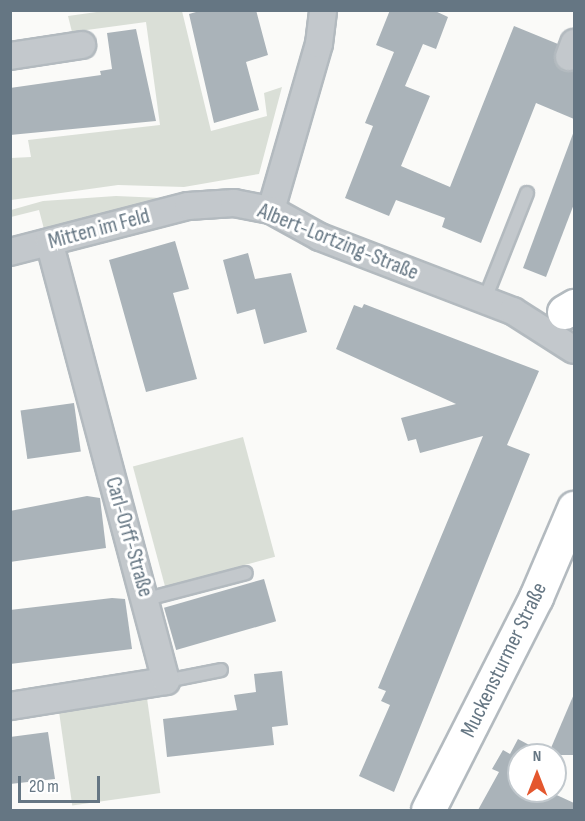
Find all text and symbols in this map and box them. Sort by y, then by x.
street label: Albert-Lortzing-Straße [254,198,422,286]
street label: Mitten im Feld [45,203,153,255]
street label: Carl-Orff-Straße [99,474,159,600]
street label: Muckensturmer Straße [455,578,553,742]
north arrow [507,743,567,803]
text: N [533,747,541,766]
scale bar [21,764,104,802]
text: 20 m [29,776,59,797]

